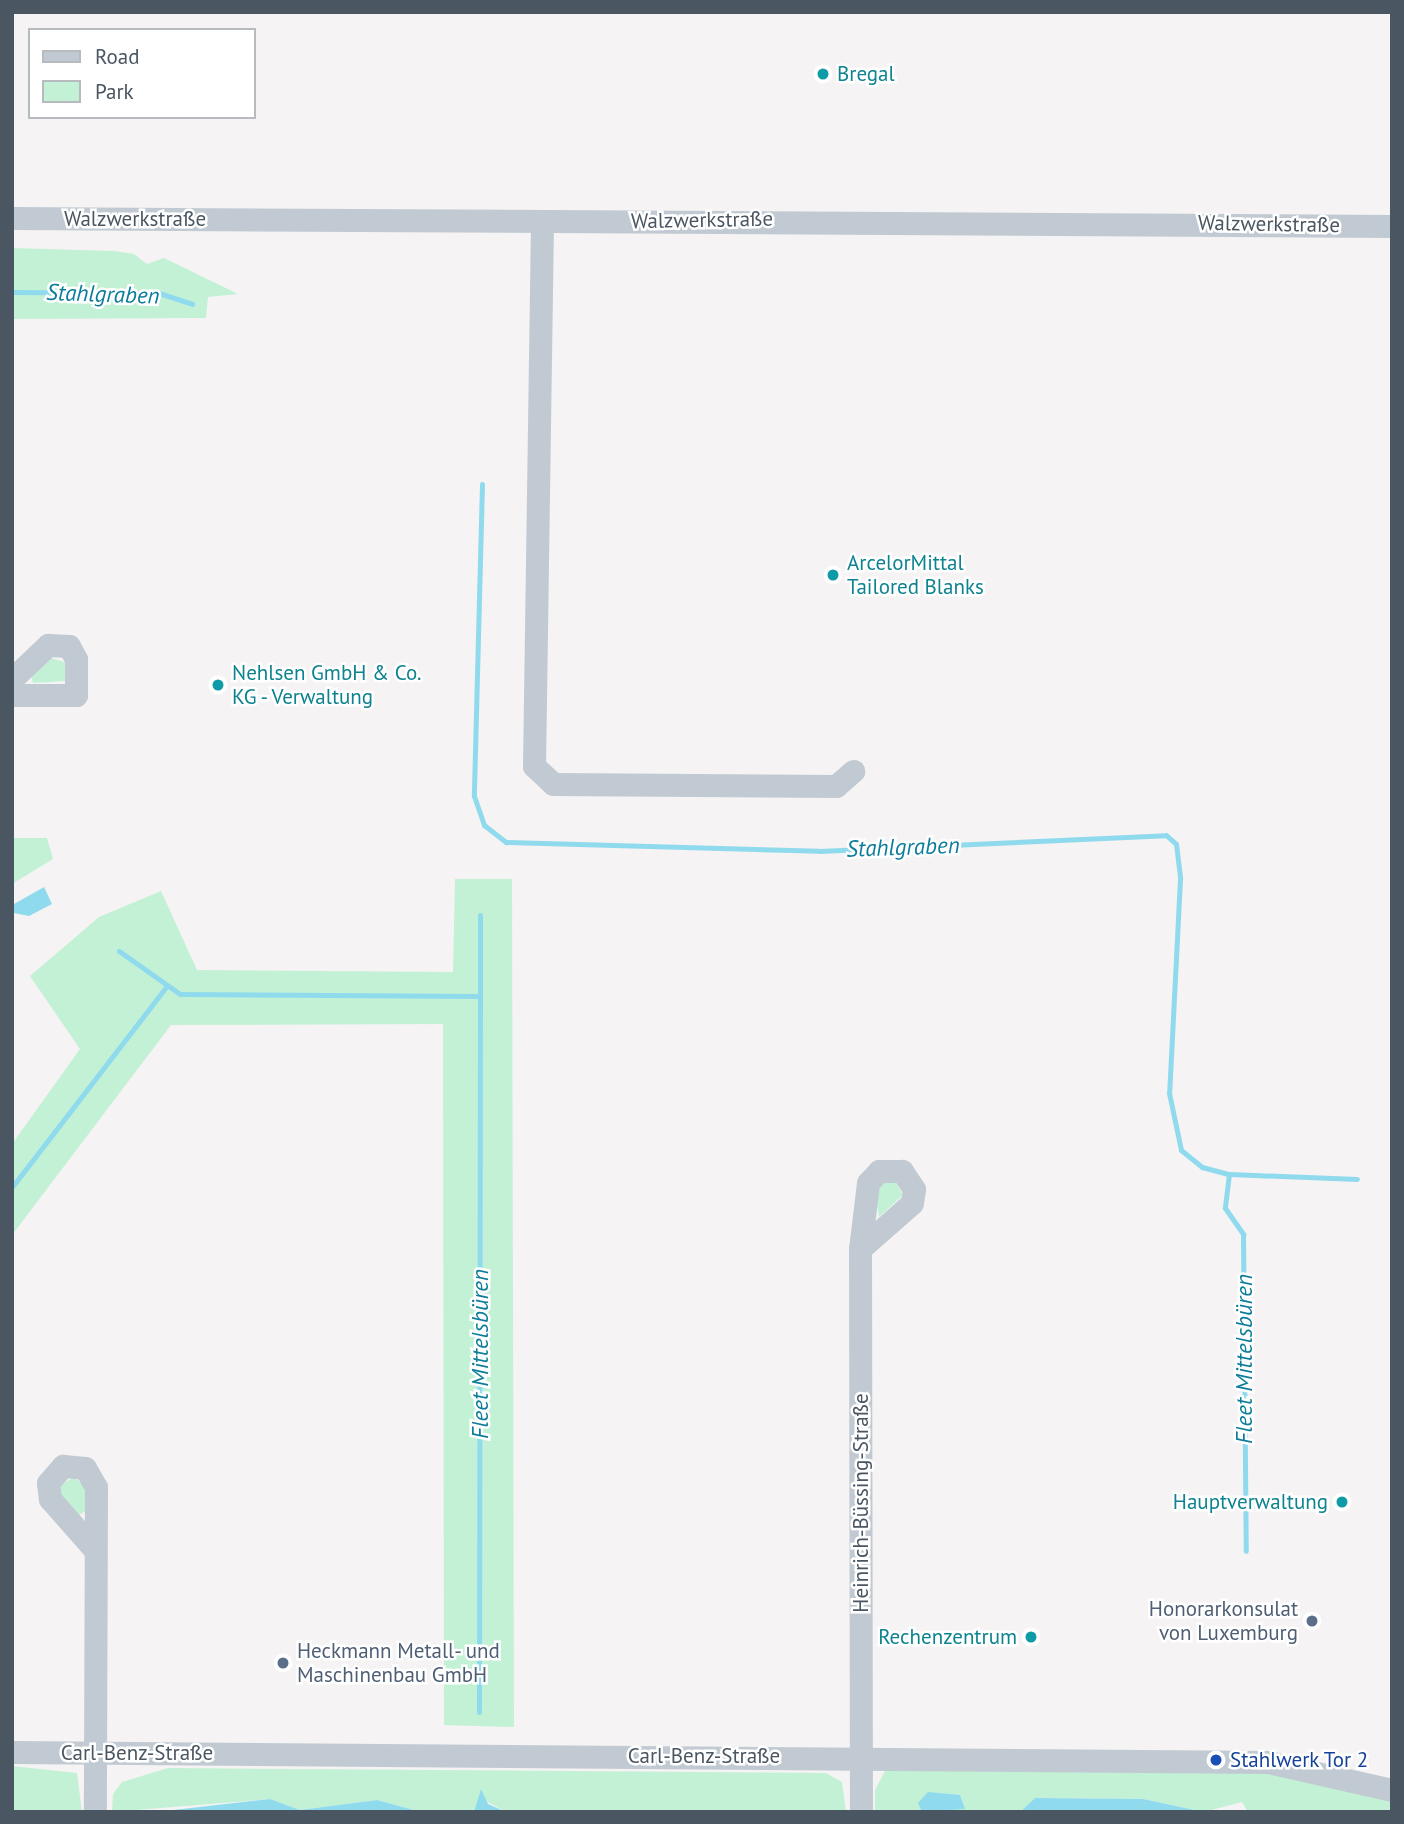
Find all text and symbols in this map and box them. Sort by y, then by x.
legend [28,28,256,119]
text: Road [95,43,139,70]
place label: Bregal [837,61,895,87]
marker: Bregal [815,66,831,82]
text: Park [95,78,134,105]
street label: Walzwerkstraße [64,206,206,232]
street label: Walzwerkstraße [631,206,773,234]
street label: Walzwerkstraße [1198,210,1340,238]
water label: Stahlgraben [46,278,160,310]
place label: ArcelorMittal Tailored Blanks [847,550,984,600]
marker: ArcelorMittal Tailored Blanks [825,567,841,583]
place label: Nehlsen GmbH & Co. KG - Verwaltung [232,660,421,710]
marker: Nehlsen GmbH & Co. KG - Verwaltung [210,677,226,693]
water label: Stahlgraben [846,831,960,863]
water label: Fleet Mittelsbüren [466,1269,494,1439]
water label: Fleet Mittelsbüren [1230,1274,1258,1444]
street label: Heinrich-Büssing-Straße [848,1393,874,1613]
place label: Hauptverwaltung [1173,1489,1328,1515]
marker: Hauptverwaltung [1334,1494,1350,1510]
place label: Honorarkonsulat von Luxemburg [1149,1596,1298,1646]
marker: Honorarkonsulat von Luxemburg [1304,1613,1320,1629]
place label: Rechenzentrum [878,1624,1017,1650]
marker: Rechenzentrum [1023,1629,1039,1645]
place label: Heckmann Metall- und Maschinenbau GmbH [297,1638,501,1688]
marker: Heckmann Metall- und Maschinenbau GmbH [275,1655,291,1671]
street label: Carl-Benz-Straße [61,1740,213,1766]
street label: Carl-Benz-Straße [628,1743,780,1769]
place label: Stahlwerk Tor 2 [1230,1747,1369,1773]
marker: Stahlwerk Tor 2 [1208,1752,1224,1768]

